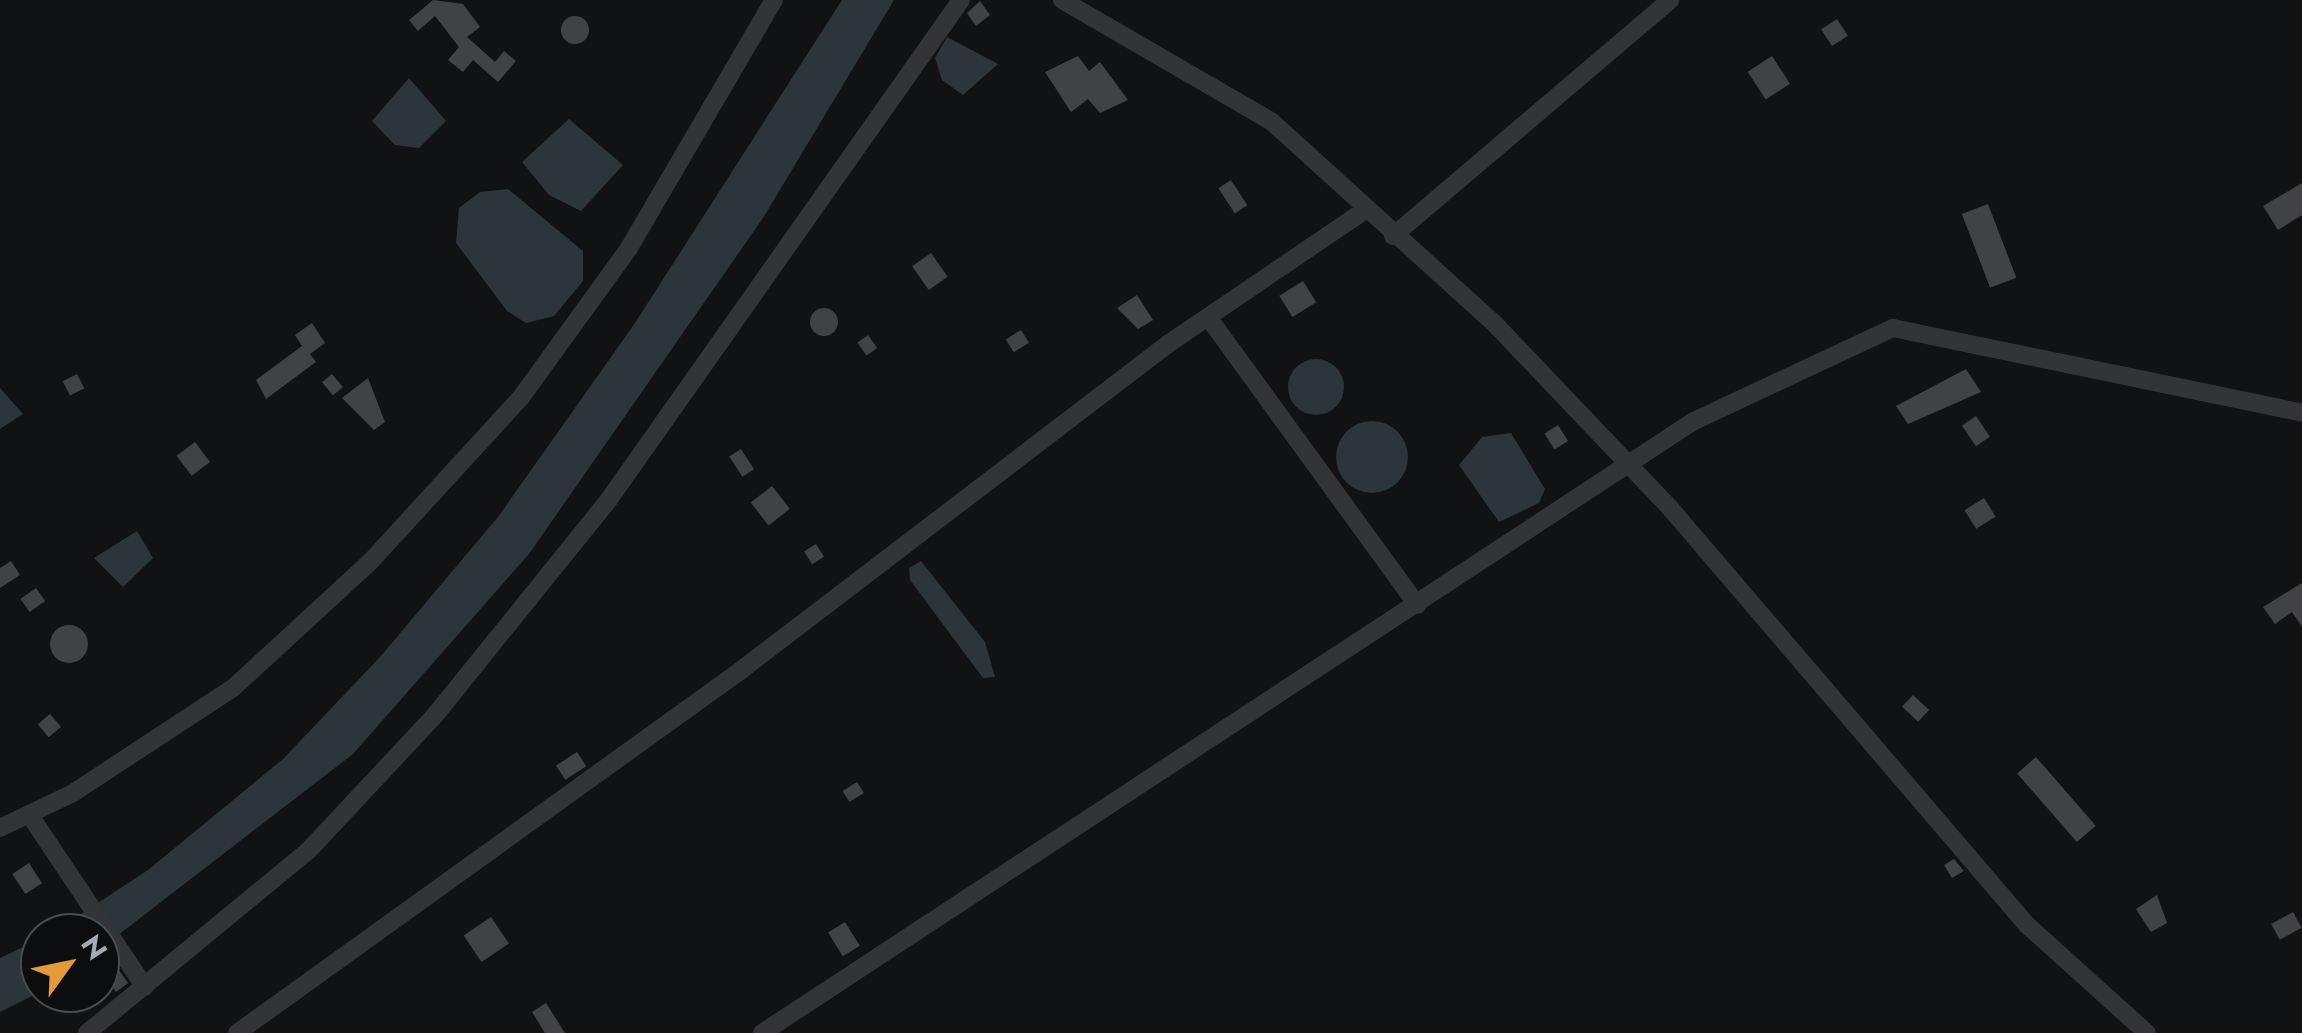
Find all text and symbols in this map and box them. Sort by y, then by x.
north arrow [20,913,120,1013]
text: N [71,927,117,968]

